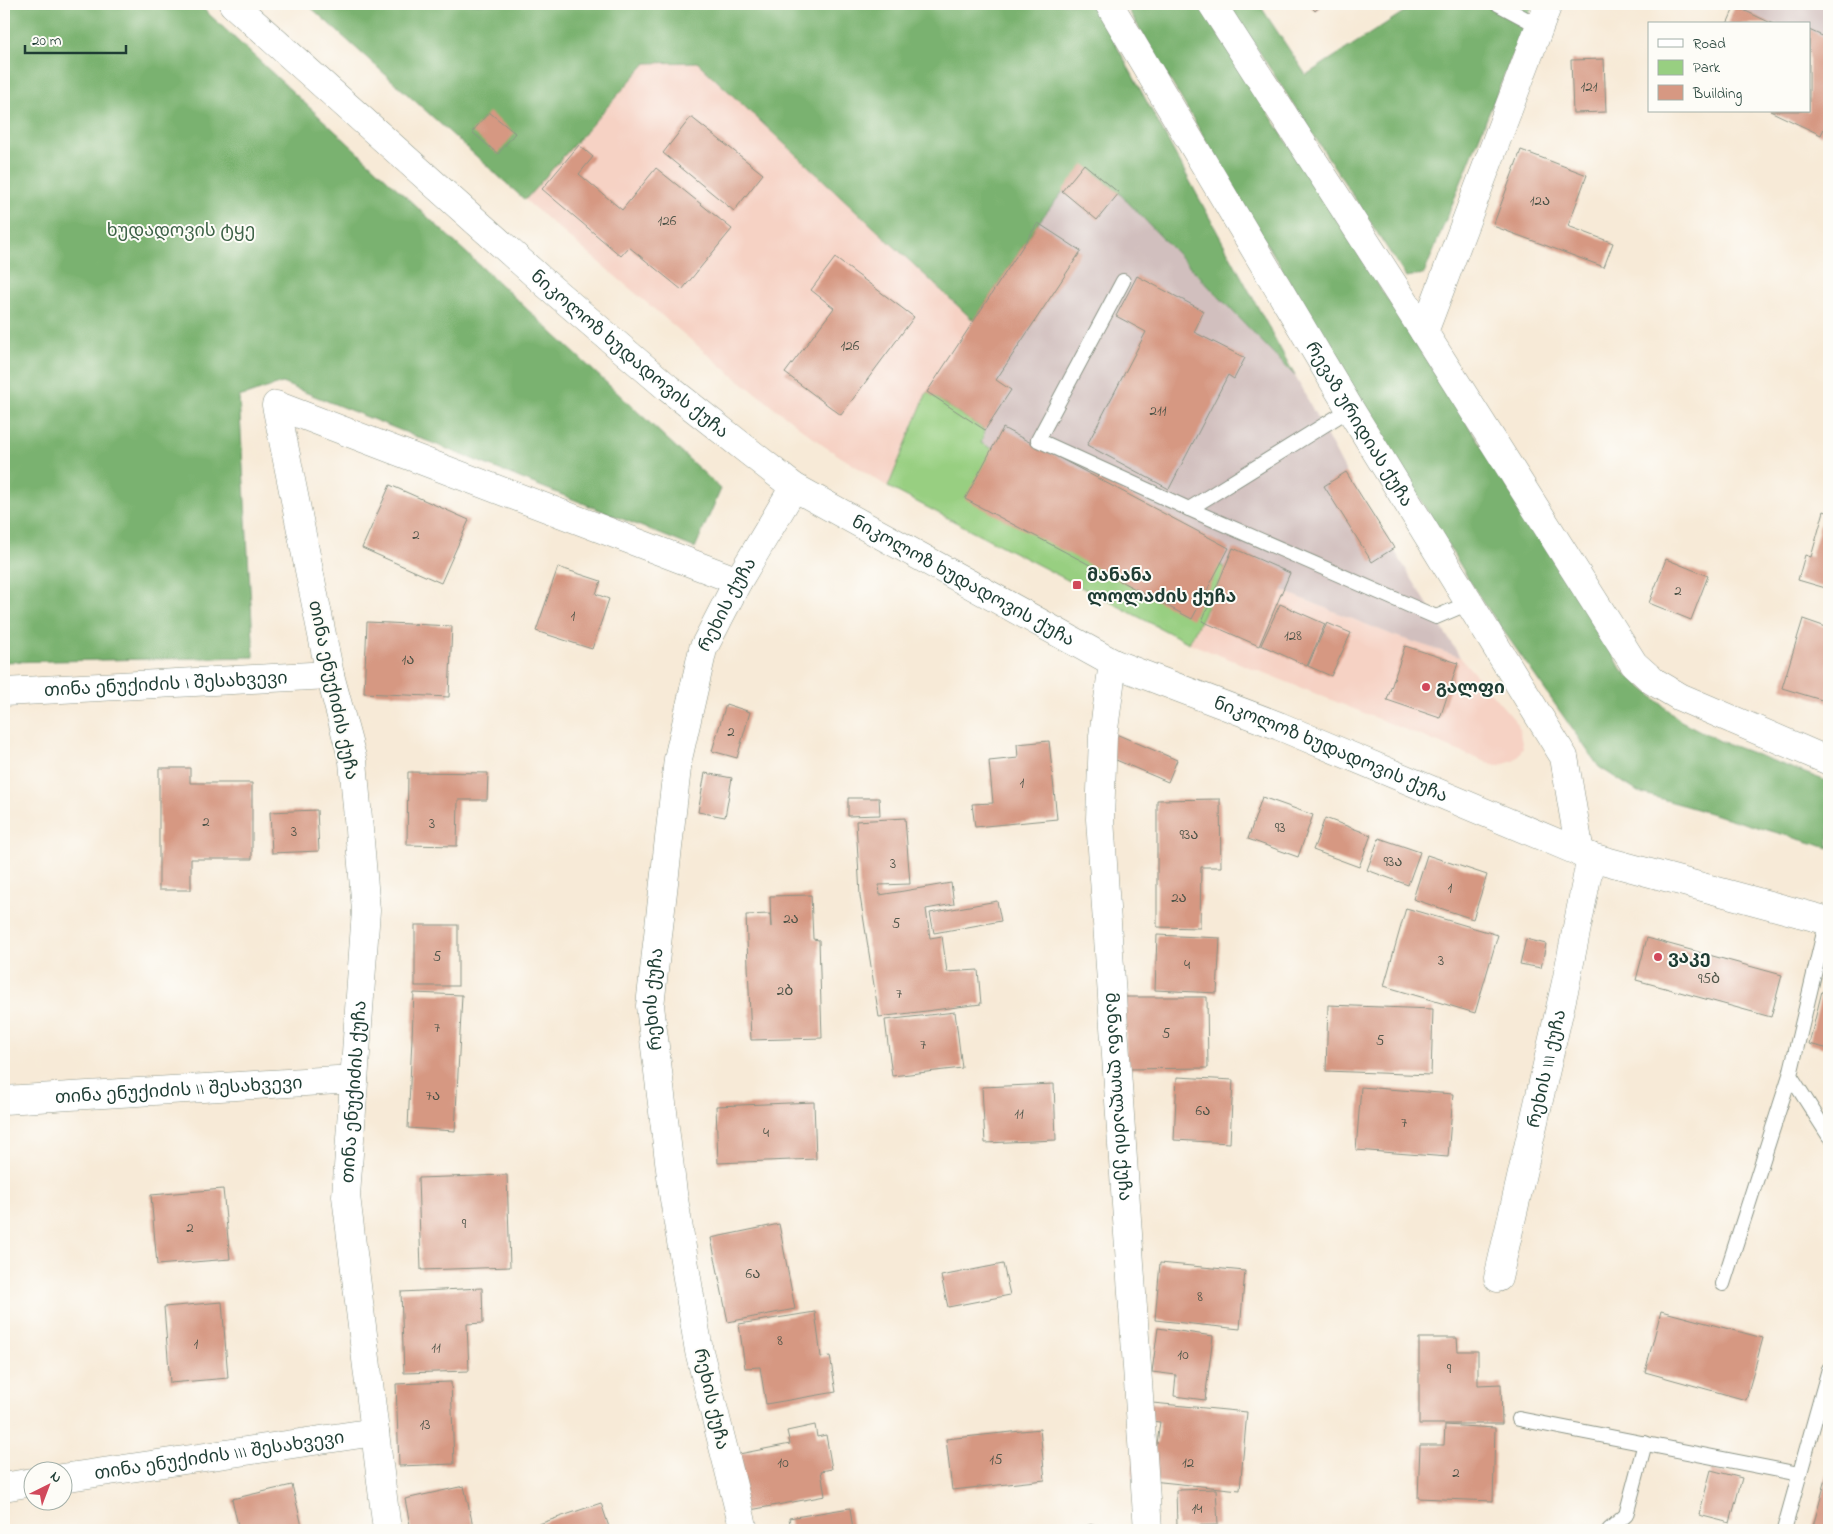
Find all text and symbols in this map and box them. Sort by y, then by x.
scale bar [25,22,126,54]
legend [1648,22,1810,112]
text: 20 m [32,30,62,52]
text: Road [1693,33,1726,55]
text: Park [1693,57,1721,79]
house number: 121 [1581,76,1598,98]
text: Building [1692,83,1742,106]
house number: 12ა [1530,190,1550,212]
house number: 126 [658,210,677,232]
park label: ხუდადოვის ტყე [107,219,255,245]
street label: ნიკოლოზ ხუდადოვის ქუჩა [524,265,733,446]
house number: 126 [841,335,860,357]
street label: რევაზ ურიდიას ქუჩა [1298,337,1418,513]
house number: 211 [1150,400,1167,422]
street label: ნიკოლოზ ხუდადოვის ქუჩა [846,510,1079,654]
house number: 2 [412,524,420,546]
street label: რეხის ქუჩა [693,553,764,657]
place label: მანანა ლოლაძის ქუჩა [1087,564,1236,611]
marker: მანანა ლოლაძის ქუჩა [1071,579,1083,591]
house number: 2 [1674,580,1682,602]
street label: თინა ენუქიძის ქუჩა [300,598,364,783]
house number: 1 [571,605,576,627]
house number: 128 [1284,625,1302,647]
house number: 1ა [401,649,415,671]
street label: თინა ენუქიძის I შესახვევი [43,666,288,705]
place label: გალფი [1436,676,1505,702]
marker: გალფი [1420,681,1432,693]
street label: ნიკოლოზ ხუდადოვის ქუჩა [1209,691,1451,810]
house number: 2 [727,721,735,743]
house number: 1 [1020,772,1025,794]
house number: 2 [202,811,210,833]
house number: 3 [429,813,435,835]
house number: 93 [1275,817,1285,839]
house number: 3 [291,821,297,843]
house number: 93ა [1180,824,1198,846]
house number: 93ა [1384,851,1402,873]
house number: 3 [890,853,896,875]
house number: 1 [1448,877,1453,899]
house number: 2ა [1171,887,1187,909]
house number: 2ა [783,908,799,930]
house number: 5 [892,913,901,935]
house number: 5 [433,946,442,968]
place label: ვაკე [1668,946,1711,972]
street label: რეხის ქუჩა [639,947,672,1052]
house number: 3 [1438,950,1444,972]
marker: ვაკე [1652,951,1664,963]
house number: 4 [1184,954,1190,976]
house number: 95ბ [1698,968,1720,990]
house number: 2ბ [777,980,793,1002]
house number: 7 [896,983,902,1005]
street label: მანანა ლოლაძის ქუჩა [1097,992,1137,1202]
street label: თინა ენუქიძის ქუჩა [336,1000,375,1184]
street label: რეხის III ქუჩა [1522,1007,1574,1131]
house number: 7 [434,1017,440,1039]
house number: 5 [1162,1023,1171,1045]
house number: 5 [1376,1030,1385,1052]
house number: 7 [920,1034,926,1056]
street label: თინა ენუქიძის II შესახვევი [54,1071,303,1112]
house number: 7ა [426,1085,440,1107]
house number: 6ა [1196,1100,1210,1122]
house number: 11 [1014,1103,1024,1125]
house number: 7 [1401,1112,1407,1134]
house number: 4 [763,1122,769,1144]
house number: 9 [462,1213,467,1235]
house number: 2 [186,1217,194,1239]
house number: 6ა [746,1263,760,1285]
house number: 8 [1197,1286,1203,1308]
house number: 8 [777,1330,783,1352]
house number: 1 [194,1333,199,1355]
house number: 11 [431,1337,441,1359]
house number: 10 [1177,1344,1189,1366]
street label: რეხის ქუჩა [686,1346,734,1453]
house number: 9 [1447,1358,1452,1380]
house number: 13 [420,1414,430,1436]
street label: თინა ენუქიძის III შესახვევი [93,1426,346,1488]
house number: 15 [989,1449,1003,1471]
house number: 10 [777,1452,789,1474]
house number: 12 [1182,1452,1195,1474]
north arrow [22,1462,72,1512]
house number: 2 [1452,1462,1460,1484]
text: N [45,1466,66,1488]
house number: 14 [1192,1498,1202,1520]

